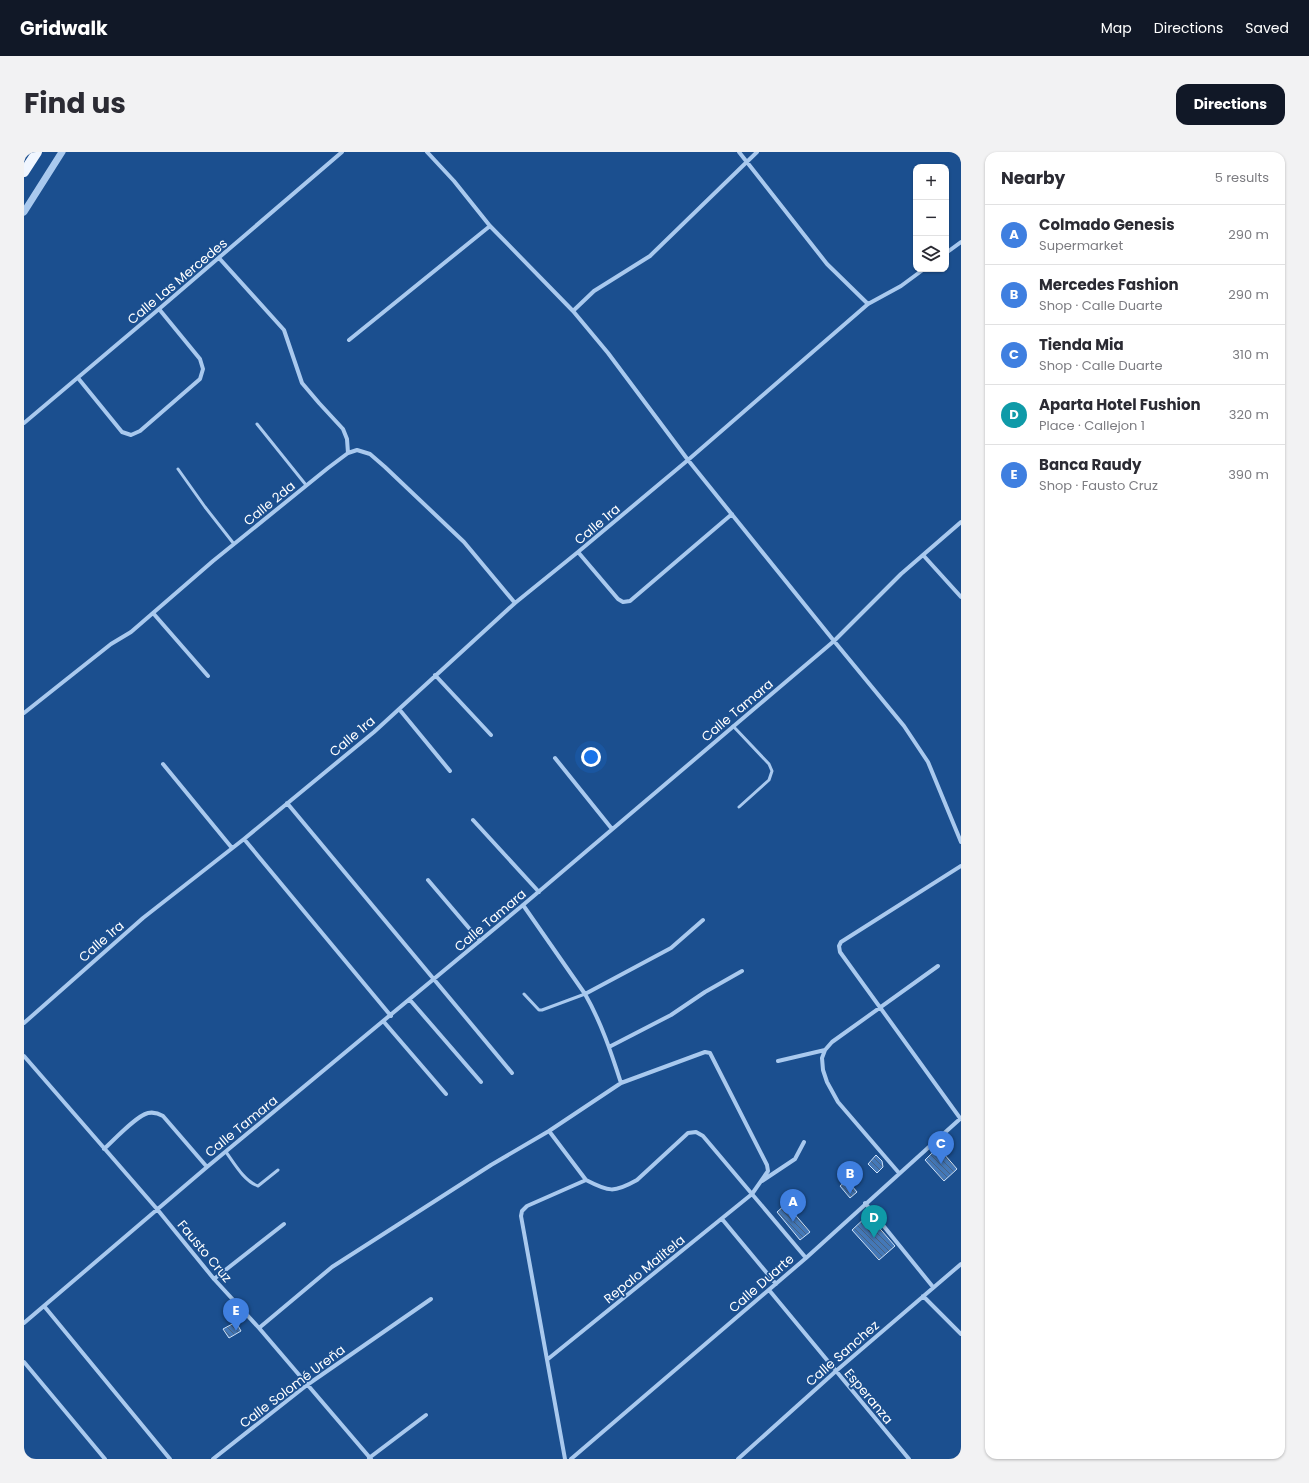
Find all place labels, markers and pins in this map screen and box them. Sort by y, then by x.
pin: C [928,1131,954,1164]
pin: B [837,1161,863,1194]
pin: A [780,1189,806,1222]
pin: D [861,1205,887,1238]
pin: E [223,1298,249,1331]

